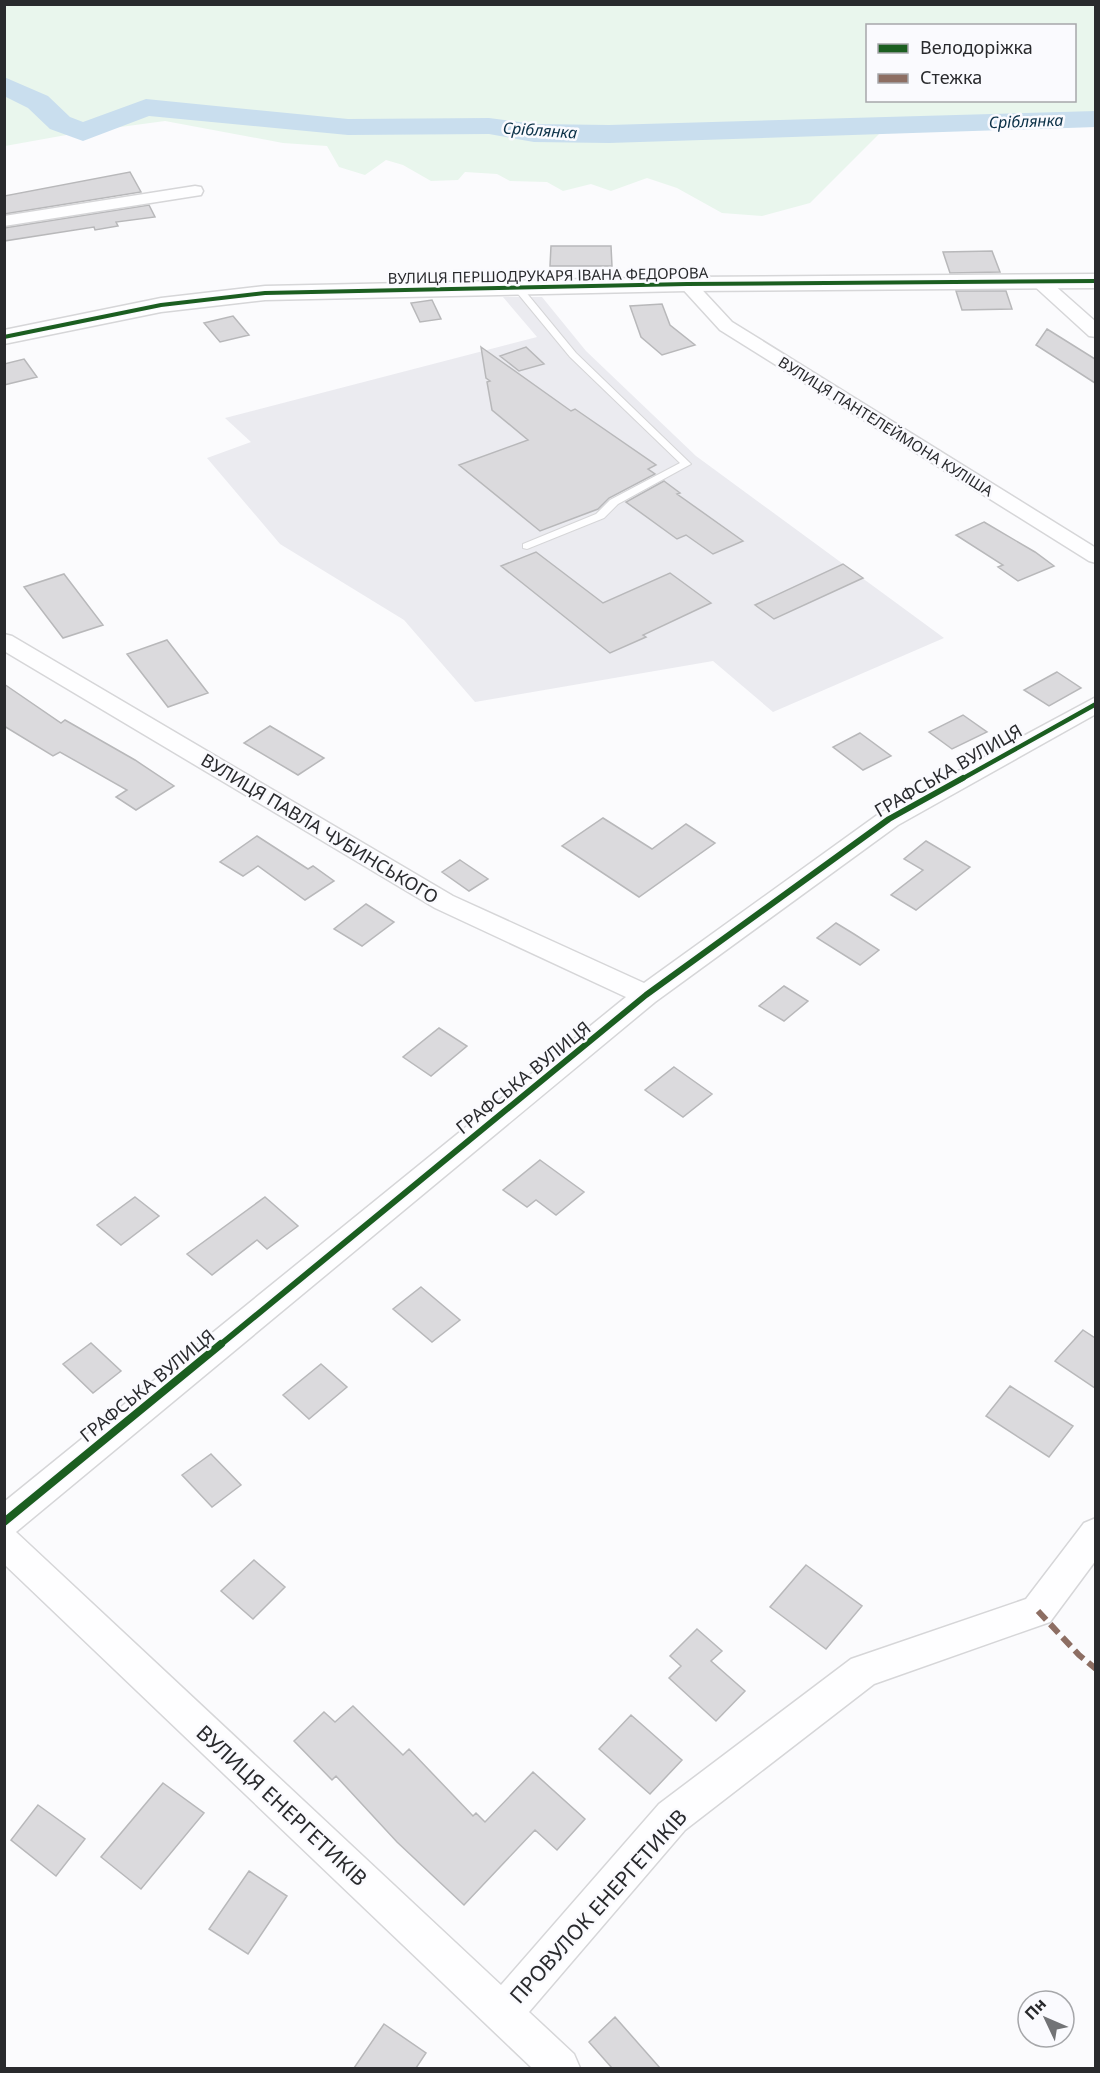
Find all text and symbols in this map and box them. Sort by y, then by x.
legend [866,24,1076,102]
text: Велодоріжка [920,35,1033,59]
text: Стежка [920,65,982,89]
water label: Сріблянка [988,109,1064,133]
water label: Сріблянка [502,116,578,144]
street label: ВУЛИЦЯ ПЕРШОДРУКАРЯ ІВАНА ФЕДОРОВА [388,262,709,288]
street label: ВУЛИЦЯ ПАНТЕЛЕЙМОНА КУЛІША [775,351,997,501]
street label: ГРАФСЬКА ВУЛИЦЯ [870,718,1026,822]
street label: ВУЛИЦЯ ПАВЛА ЧУБИНСЬКОГО [197,747,443,909]
street label: ГРАФСЬКА ВУЛИЦЯ [451,1015,595,1139]
street label: ГРАФСЬКА ВУЛИЦЯ [75,1323,219,1447]
street label: ВУЛИЦЯ ЕНЕРГЕТИКІВ [191,1718,373,1892]
street label: ПРОВУЛОК ЕНЕРГЕТИКІВ [503,1803,693,2009]
north arrow [1016,1989,1076,2049]
text: Пн [1019,1993,1051,2024]

